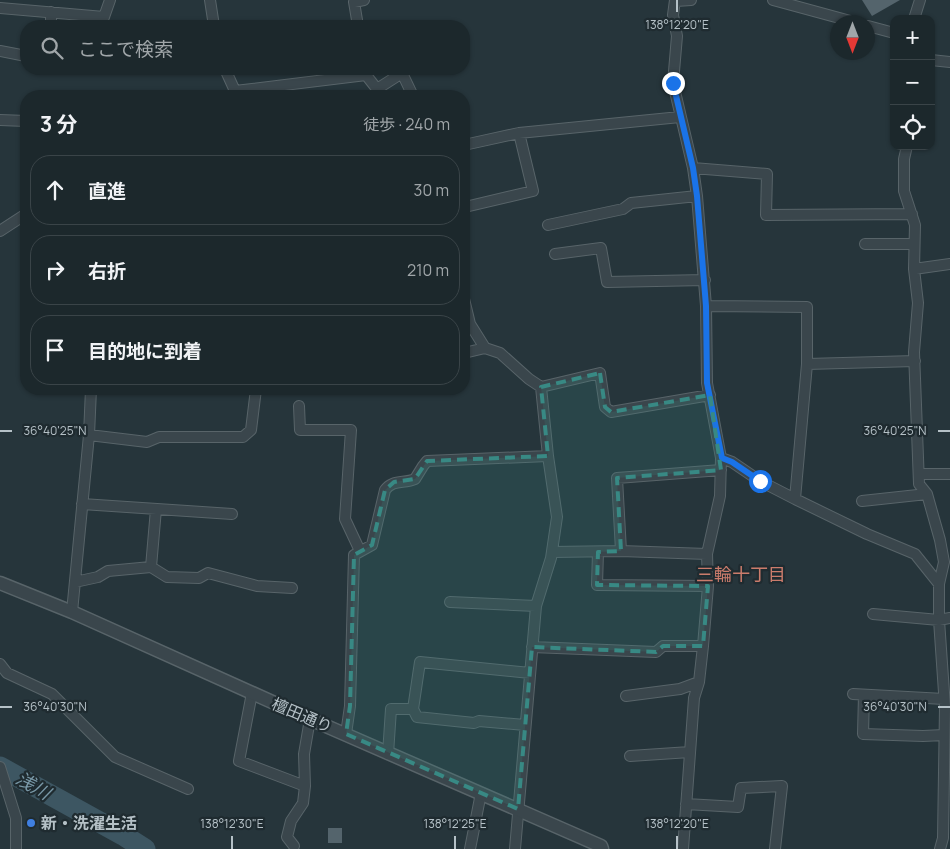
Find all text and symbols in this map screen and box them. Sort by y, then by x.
north arrow [830,15,875,60]
map controls [890,15,935,150]
button: + [890,15,935,60]
text: 138°12'20"E [645,16,709,33]
search box [20,20,470,75]
icon: search [38,34,66,62]
text: ここで検索 [78,36,173,62]
button: − [890,60,935,105]
route end [662,72,685,95]
button: locate [890,105,935,150]
text: 3 分 [40,110,77,138]
text: 徒歩 · 240 m [363,113,450,135]
icon: ahead [41,176,69,204]
text: 直進 [88,178,126,204]
text: 30 m [414,179,449,201]
icon: right [41,256,69,284]
text: 右折 [88,258,126,284]
text: 210 m [407,259,449,281]
icon: arrive [41,336,69,364]
text: 目的地に到着 [88,338,202,364]
text: 36°40'25"N [23,422,87,439]
text: 36°40'25"N [863,422,927,439]
route start [749,470,772,493]
district label: 三輪十丁目 [696,562,786,586]
street label: 檀田通り [268,692,336,738]
text: 36°40'30"N [23,698,87,715]
text: 36°40'30"N [863,698,927,715]
water label: 浅川 [12,766,57,806]
place label: 新・洗濯生活 [41,812,137,834]
text: 138°12'30"E [200,815,264,832]
text: 138°12'25"E [423,815,487,832]
text: 138°12'20"E [645,815,709,832]
marker: 新・洗濯生活 [25,817,37,829]

